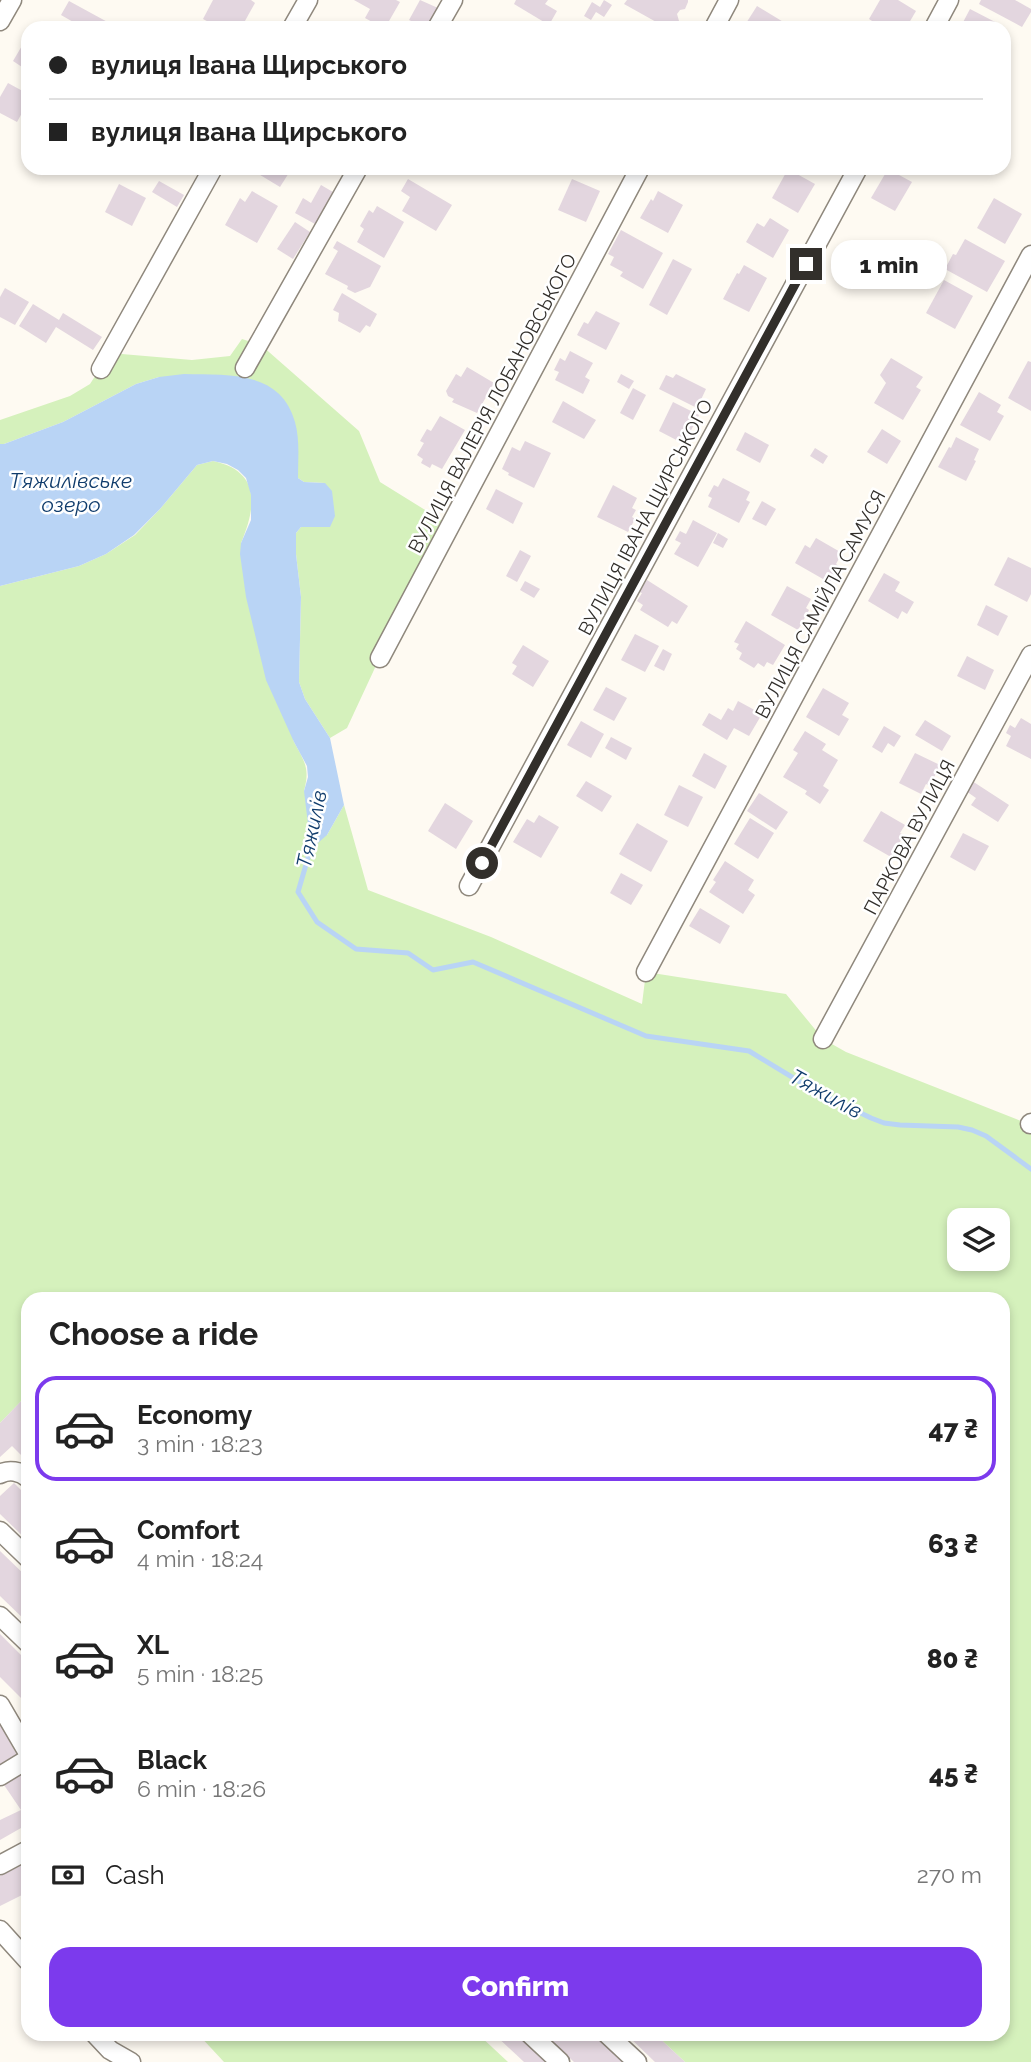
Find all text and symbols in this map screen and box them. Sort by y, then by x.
text: вулиця Івана Щирського [91,50,407,80]
text: вулиця Івана Щирського [91,117,407,147]
callout: 1 min [830,240,946,288]
route end [790,248,822,280]
street label: ВУЛИЦЯ ВАЛЕРІЯ ЛОБАНОВСЬКОГО [403,250,581,556]
text: 1 min [859,251,919,278]
street label: ВУЛИЦЯ ІВАНА ЩИРСЬКОГО [573,395,717,639]
water label: Тяжилівське озеро [10,468,132,517]
street label: ВУЛИЦЯ САМІЙЛА САМУСЯ [750,486,890,722]
street label: ПАРКОВА ВУЛИЦЯ [859,756,959,918]
water label: Тяжилів [291,788,332,870]
route start [466,847,498,879]
water label: Тяжилів [786,1063,867,1124]
map controls [947,1208,1010,1271]
button: layers [947,1208,1010,1271]
text: Choose a ride [49,1315,258,1352]
icon: car [53,1397,116,1460]
text: Economy [137,1400,252,1430]
text: 47 ₴ [928,1414,978,1444]
text: 3 min · 18:23 [137,1430,263,1457]
icon: car [53,1512,116,1575]
text: Comfort [137,1515,240,1545]
text: 63 ₴ [928,1529,978,1559]
text: 4 min · 18:24 [137,1545,263,1572]
icon: car [53,1627,116,1690]
text: XL [137,1630,169,1660]
text: 80 ₴ [927,1644,978,1674]
text: 5 min · 18:25 [137,1660,263,1687]
icon: car [53,1742,116,1805]
text: Black [137,1745,207,1775]
text: 45 ₴ [929,1759,978,1789]
text: 6 min · 18:26 [137,1775,266,1802]
icon: cash [49,1856,87,1894]
text: Cash [105,1860,165,1890]
text: 270 m [917,1861,982,1888]
button: Confirm [49,1947,982,2027]

